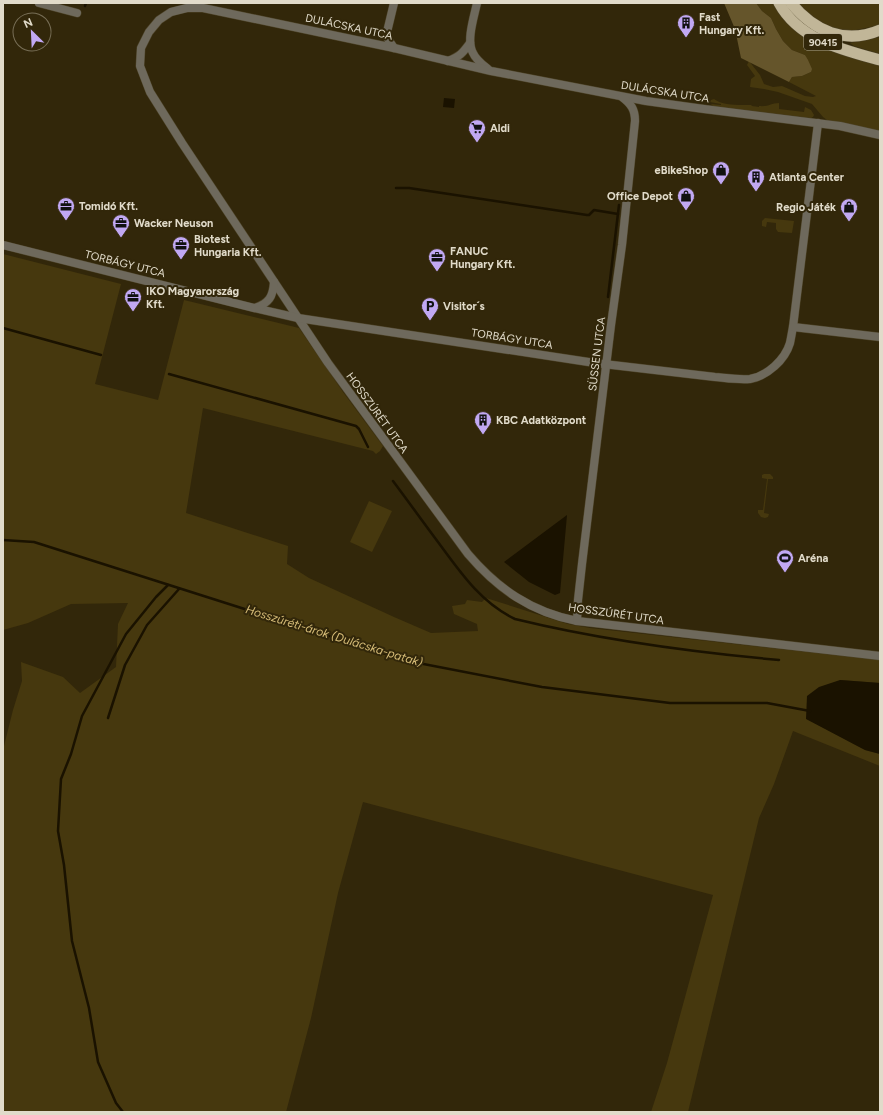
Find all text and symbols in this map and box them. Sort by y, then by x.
street label: DULÁCSKA UTCA [304,11,395,43]
place label: Fast Hungary Kft. [699,11,764,37]
north arrow [12,12,52,52]
building icon: Fast Hungary Kft. [676,13,696,38]
text: N [22,16,35,31]
road number: 90415 [804,34,842,50]
street label: DULÁCSKA UTCA [620,79,711,105]
supermarket icon: Aldi [467,118,487,143]
place label: Aldi [490,122,510,135]
shop icon: eBikeShop [711,160,731,185]
place label: eBikeShop [655,164,708,177]
building icon: Atlanta Center [746,167,766,192]
place label: Atlanta Center [769,171,845,184]
shop icon: Office Depot [676,186,696,211]
place label: Office Depot [607,190,674,203]
office icon: Tomidó Kft. [56,196,76,221]
shop icon: Regio Játék [839,197,859,222]
place label: Tomidó Kft. [79,200,138,213]
place label: Regio Játék [776,201,836,214]
office icon: Wacker Neuson [111,213,131,238]
place label: Wacker Neuson [134,217,213,230]
place label: Biotest Hungaria Kft. [194,233,262,259]
office icon: Biotest Hungaria Kft. [171,235,191,260]
place label: FANUC Hungary Kft. [450,245,515,271]
office icon: FANUC Hungary Kft. [427,247,447,272]
street label: TORBÁGY UTCA [83,248,167,280]
place label: IKO Magyarország Kft. [146,285,239,311]
office icon: IKO Magyarország Kft. [123,287,143,312]
parking icon: Visitor´s [420,296,440,321]
place label: Visitor´s [443,300,485,313]
street label: SÜSSEN UTCA [585,315,608,392]
street label: TORBÁGY UTCA [470,326,554,352]
street label: HOSSZÚRÉT UTCA [343,370,412,456]
building icon: KBC Adatközpont [473,410,493,435]
place label: KBC Adatközpont [496,414,587,427]
sports icon: Aréna [775,548,795,573]
place label: Aréna [798,552,828,565]
street label: HOSSZÚRÉT UTCA [567,600,665,627]
water label: Hosszúréti-árok (Dulácska-patak) [244,602,424,670]

